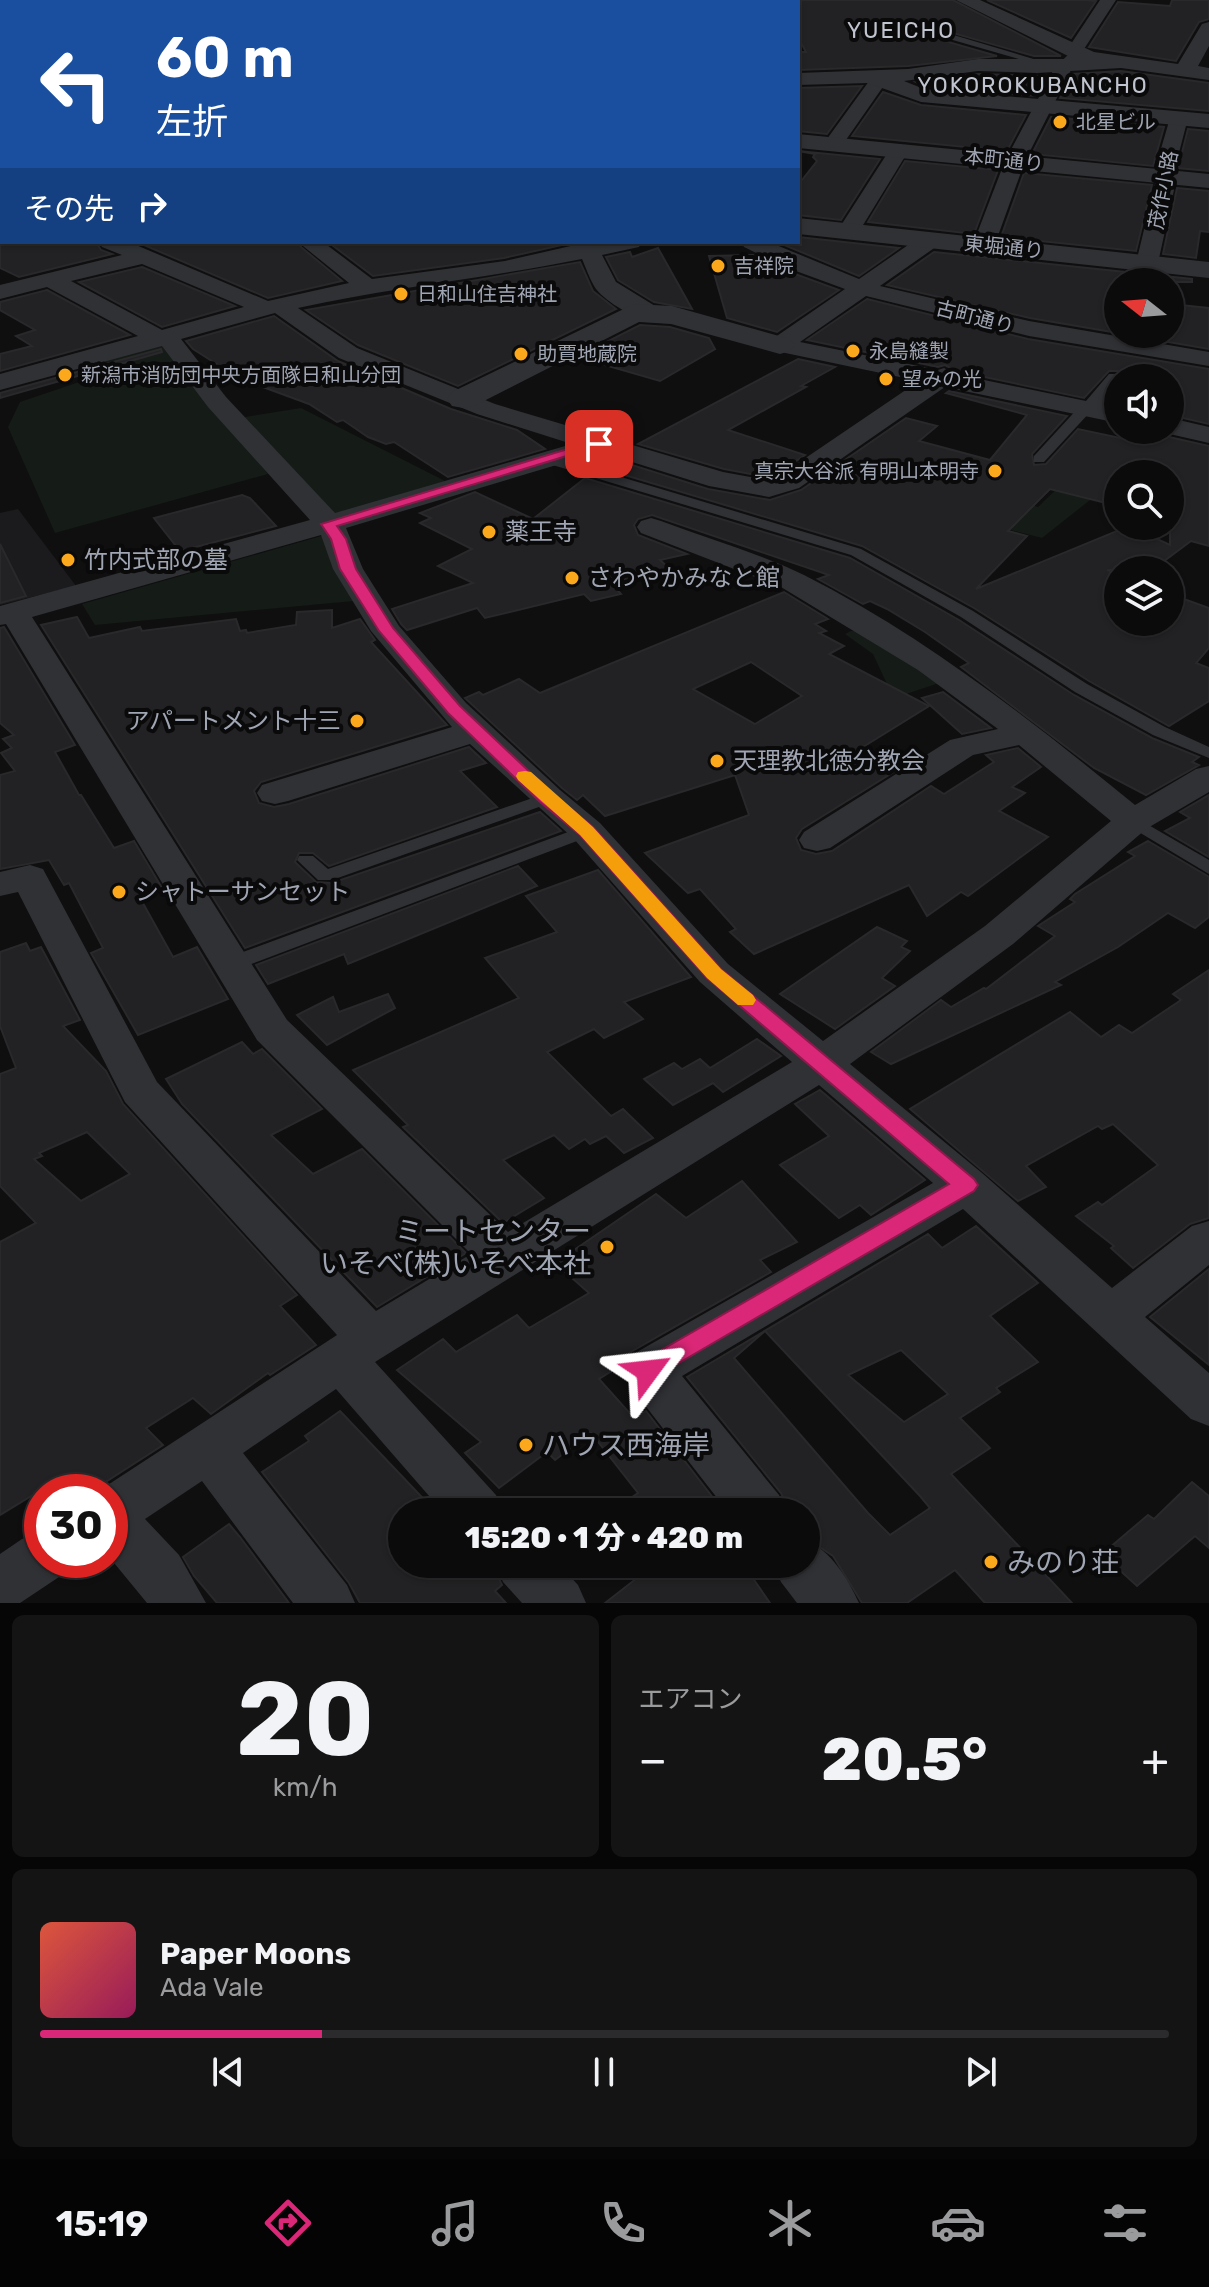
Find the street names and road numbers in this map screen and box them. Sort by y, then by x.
street label: 本町通り [963,144,1045,176]
street label: 茂作小路 [1144,148,1182,232]
street label: 東堀通り [963,231,1045,263]
street label: 古町通り [933,296,1017,338]

